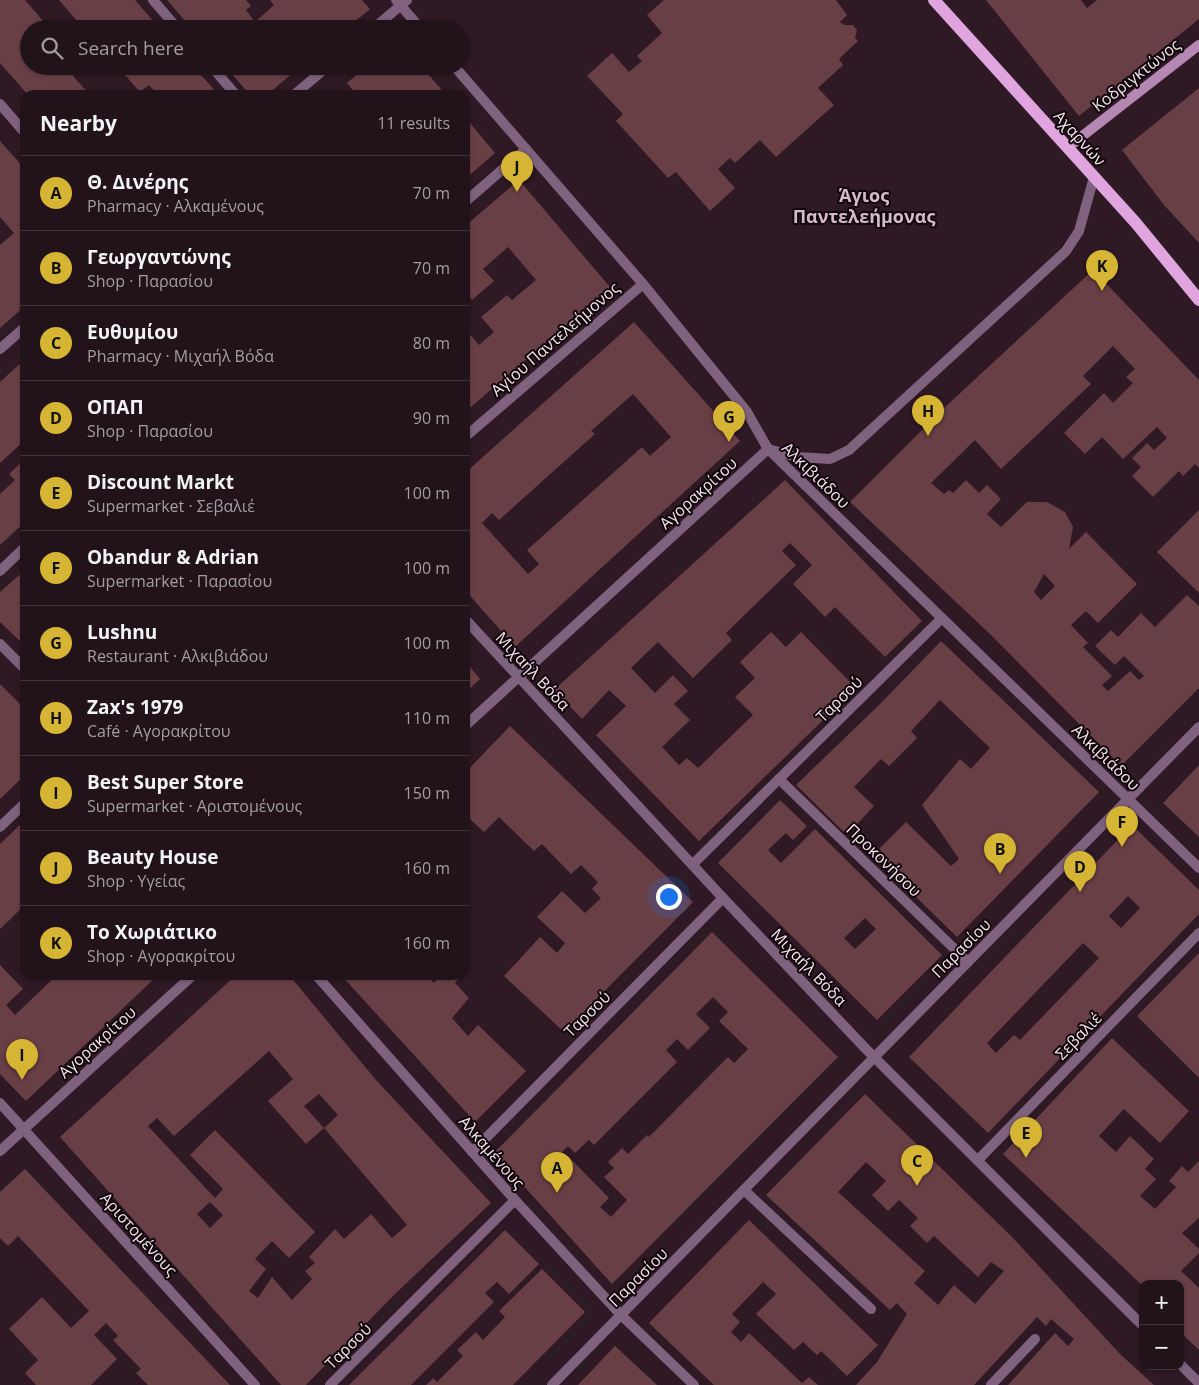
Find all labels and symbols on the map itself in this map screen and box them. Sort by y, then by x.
street label: Κοδριγκτώνος [1087,33,1185,116]
street label: Αχαρνών [1049,105,1111,171]
pin: J [501,151,533,192]
district label: Άγιος Παντελεήμονας [793,183,935,228]
pin: K [1086,250,1118,291]
street label: Αγίου Παντελεήμονος [486,277,624,401]
pin: H [912,395,944,436]
pin: G [713,401,745,442]
street label: Αλκιβιάδου [777,437,855,513]
street label: Αγορακρίτου [654,452,742,534]
street label: Μιχαήλ Βόδα [491,627,575,715]
street label: Ταρσού [811,671,867,727]
street label: Αλκιβιάδου [1067,719,1145,795]
pin: F [1106,806,1138,847]
street label: Προκονήσου [842,819,926,901]
pin: B [984,833,1016,874]
pin: D [1064,851,1096,892]
your location [656,884,682,910]
street label: Παρασίου [927,914,995,982]
street label: Μιχαήλ Βόδα [766,923,852,1011]
street label: Ταρσού [559,986,615,1042]
street label: Αγορακρίτου [53,1001,141,1083]
street label: Σεβαλιέ [1050,1007,1106,1065]
pin: I [6,1039,38,1080]
street label: Αλκαμένους [454,1111,530,1193]
pin: E [1010,1117,1042,1158]
pin: C [901,1145,933,1186]
pin: A [541,1152,573,1193]
street label: Αριστομένους [96,1187,183,1281]
street label: Παρασίου [604,1243,672,1311]
street label: Ταρσού [320,1318,376,1374]

